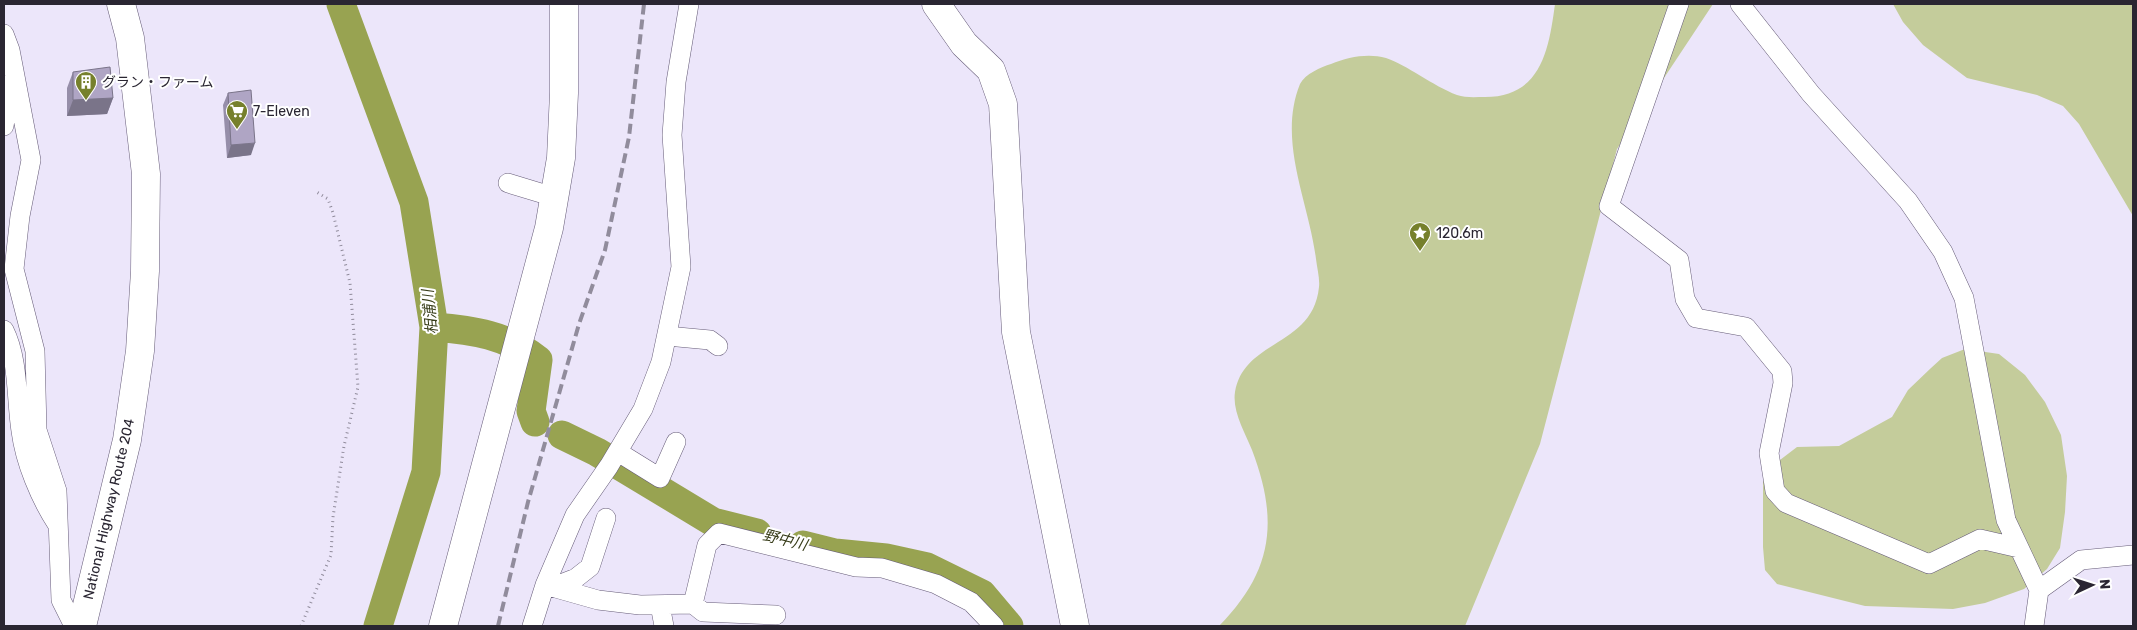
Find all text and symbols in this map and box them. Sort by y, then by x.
building icon: グラン・ファーム [74,70,98,101]
place label: グラン・ファーム [102,74,214,91]
supermarket icon: 7-Eleven [225,99,249,130]
place label: 7-Eleven [253,103,310,120]
place icon: 120.6m [1408,221,1432,252]
place label: 120.6m [1436,225,1483,242]
water label: 相浦川 [418,287,441,335]
street label: National Highway Route 204 [80,417,138,601]
water label: 野中川 [761,526,811,555]
north arrow [2067,560,2117,610]
text: N [2096,579,2113,590]

